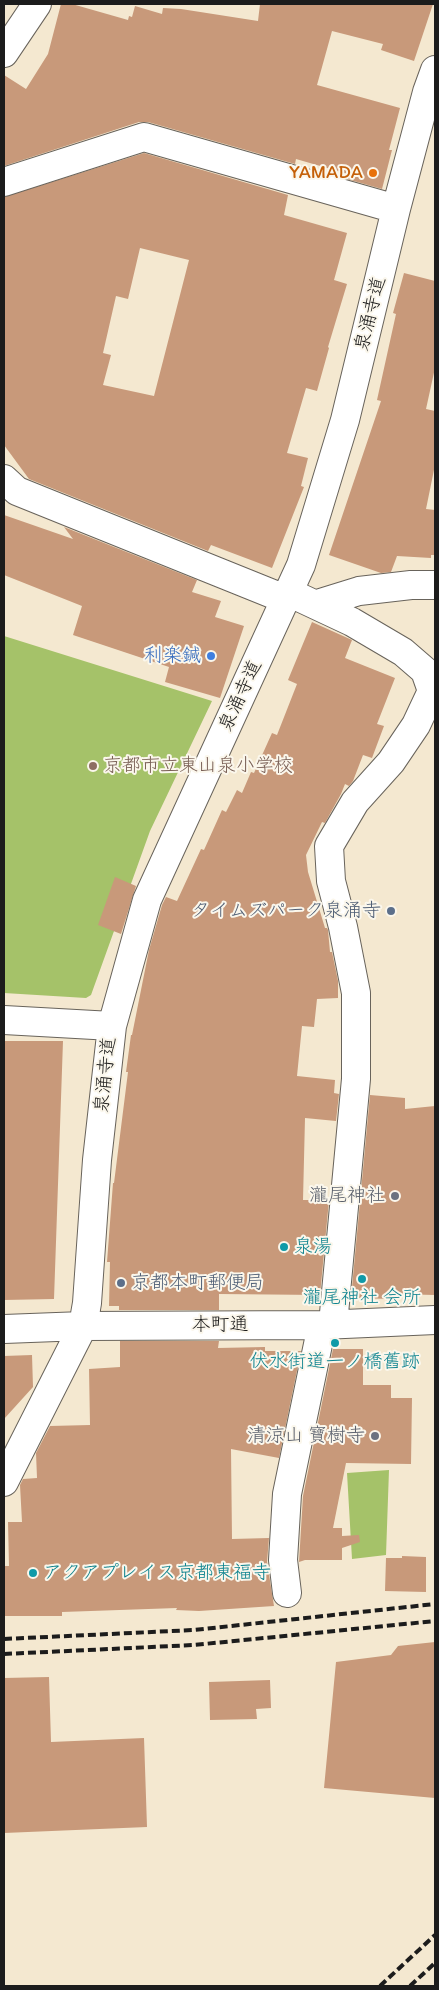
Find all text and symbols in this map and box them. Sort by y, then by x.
place label: YAMADA [289,162,363,184]
marker: YAMADA [367,167,379,179]
street label: 泉涌寺道 [351,274,391,354]
place label: 利楽鍼 [144,645,201,667]
marker: 利楽鍼 [205,650,217,662]
street label: 泉涌寺道 [215,657,267,735]
place label: 京都市立東山泉小学校 [103,755,293,777]
marker: 京都市立東山泉小学校 [87,760,99,772]
place label: タイムズパーク泉涌寺 [191,900,381,922]
marker: タイムズパーク泉涌寺 [385,905,397,917]
street label: 泉涌寺道 [91,1036,121,1114]
place label: 瀧尾神社 [309,1185,385,1207]
marker: 瀧尾神社 [389,1190,401,1202]
place label: 泉湯 [294,1236,332,1258]
marker: 泉湯 [278,1241,290,1253]
place label: 京都本町郵便局 [131,1272,264,1294]
marker: 瀧尾神社 会所 [356,1273,368,1285]
marker: 京都本町郵便局 [115,1277,127,1289]
place label: 瀧尾神社 会所 [303,1287,421,1309]
street label: 本町通 [192,1314,248,1336]
marker: 伏水街道一ノ橋舊跡 [329,1337,341,1349]
place label: 伏水街道一ノ橋舊跡 [250,1351,420,1373]
place label: 清涼山 寶樹寺 [247,1425,365,1447]
marker: 清涼山 寶樹寺 [369,1430,381,1442]
place label: アクアプレイス京都東福寺 [43,1562,271,1584]
marker: アクアプレイス京都東福寺 [27,1567,39,1579]

